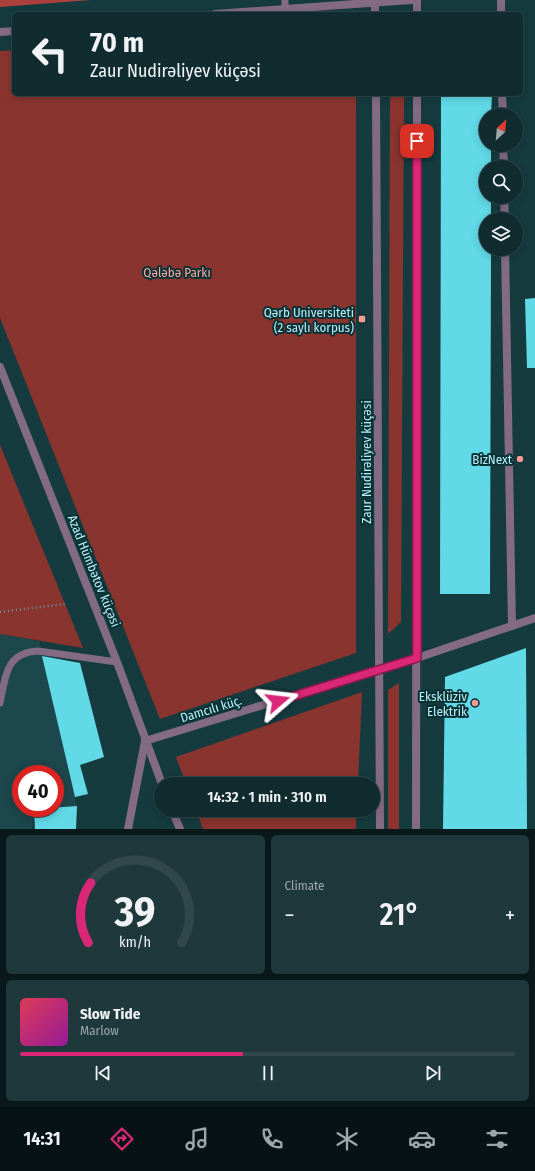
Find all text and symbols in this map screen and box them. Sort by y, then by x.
text: 70 m [90,26,144,59]
icon: left [24,28,76,80]
text: Zaur Nudirəliyev küçəsi [90,60,261,82]
north arrow [479,108,523,152]
map controls [479,108,523,256]
pin [400,124,434,158]
icon: arrive [406,130,428,152]
button: search [479,160,523,204]
button: layers [479,212,523,256]
park label: Qələbə Parkı [143,265,211,280]
place label: Qərb Universiteti (2 saylı korpus) [264,305,354,335]
marker: Qərb Universiteti (2 saylı korpus) [357,314,367,324]
street label: Zaur Nudirəliyev küçəsi [359,400,374,524]
place label: BizNext [472,452,513,467]
marker: BizNext [515,454,525,464]
street label: Azad Hümbətov küçəsi [65,513,123,629]
position arrow [257,680,299,722]
place label: Eksklüziv Elektrik [419,689,468,719]
street label: Damcılı küç. [178,692,244,725]
marker: Eksklüziv Elektrik [470,698,480,708]
speed limit sign: 40 [12,765,64,817]
text: 14:32 · 1 min · 310 m [207,788,327,806]
text: Climate [285,878,325,893]
text: 39 [114,886,156,936]
text: 21° [380,897,420,933]
text: − [285,902,294,929]
text: + [505,902,515,929]
text: km/h [119,933,151,950]
text: Slow Tide [80,1005,140,1023]
text: Marlow [80,1023,119,1038]
icon: previous [92,1062,114,1084]
icon: pause [257,1062,279,1084]
icon: next [422,1062,444,1084]
icon: directions [108,1125,136,1153]
icon: music [183,1125,211,1153]
icon: phone [258,1125,286,1153]
icon: climate [333,1125,361,1153]
icon: car [408,1125,436,1153]
icon: filters [483,1125,511,1153]
text: 14:31 [24,1128,61,1150]

